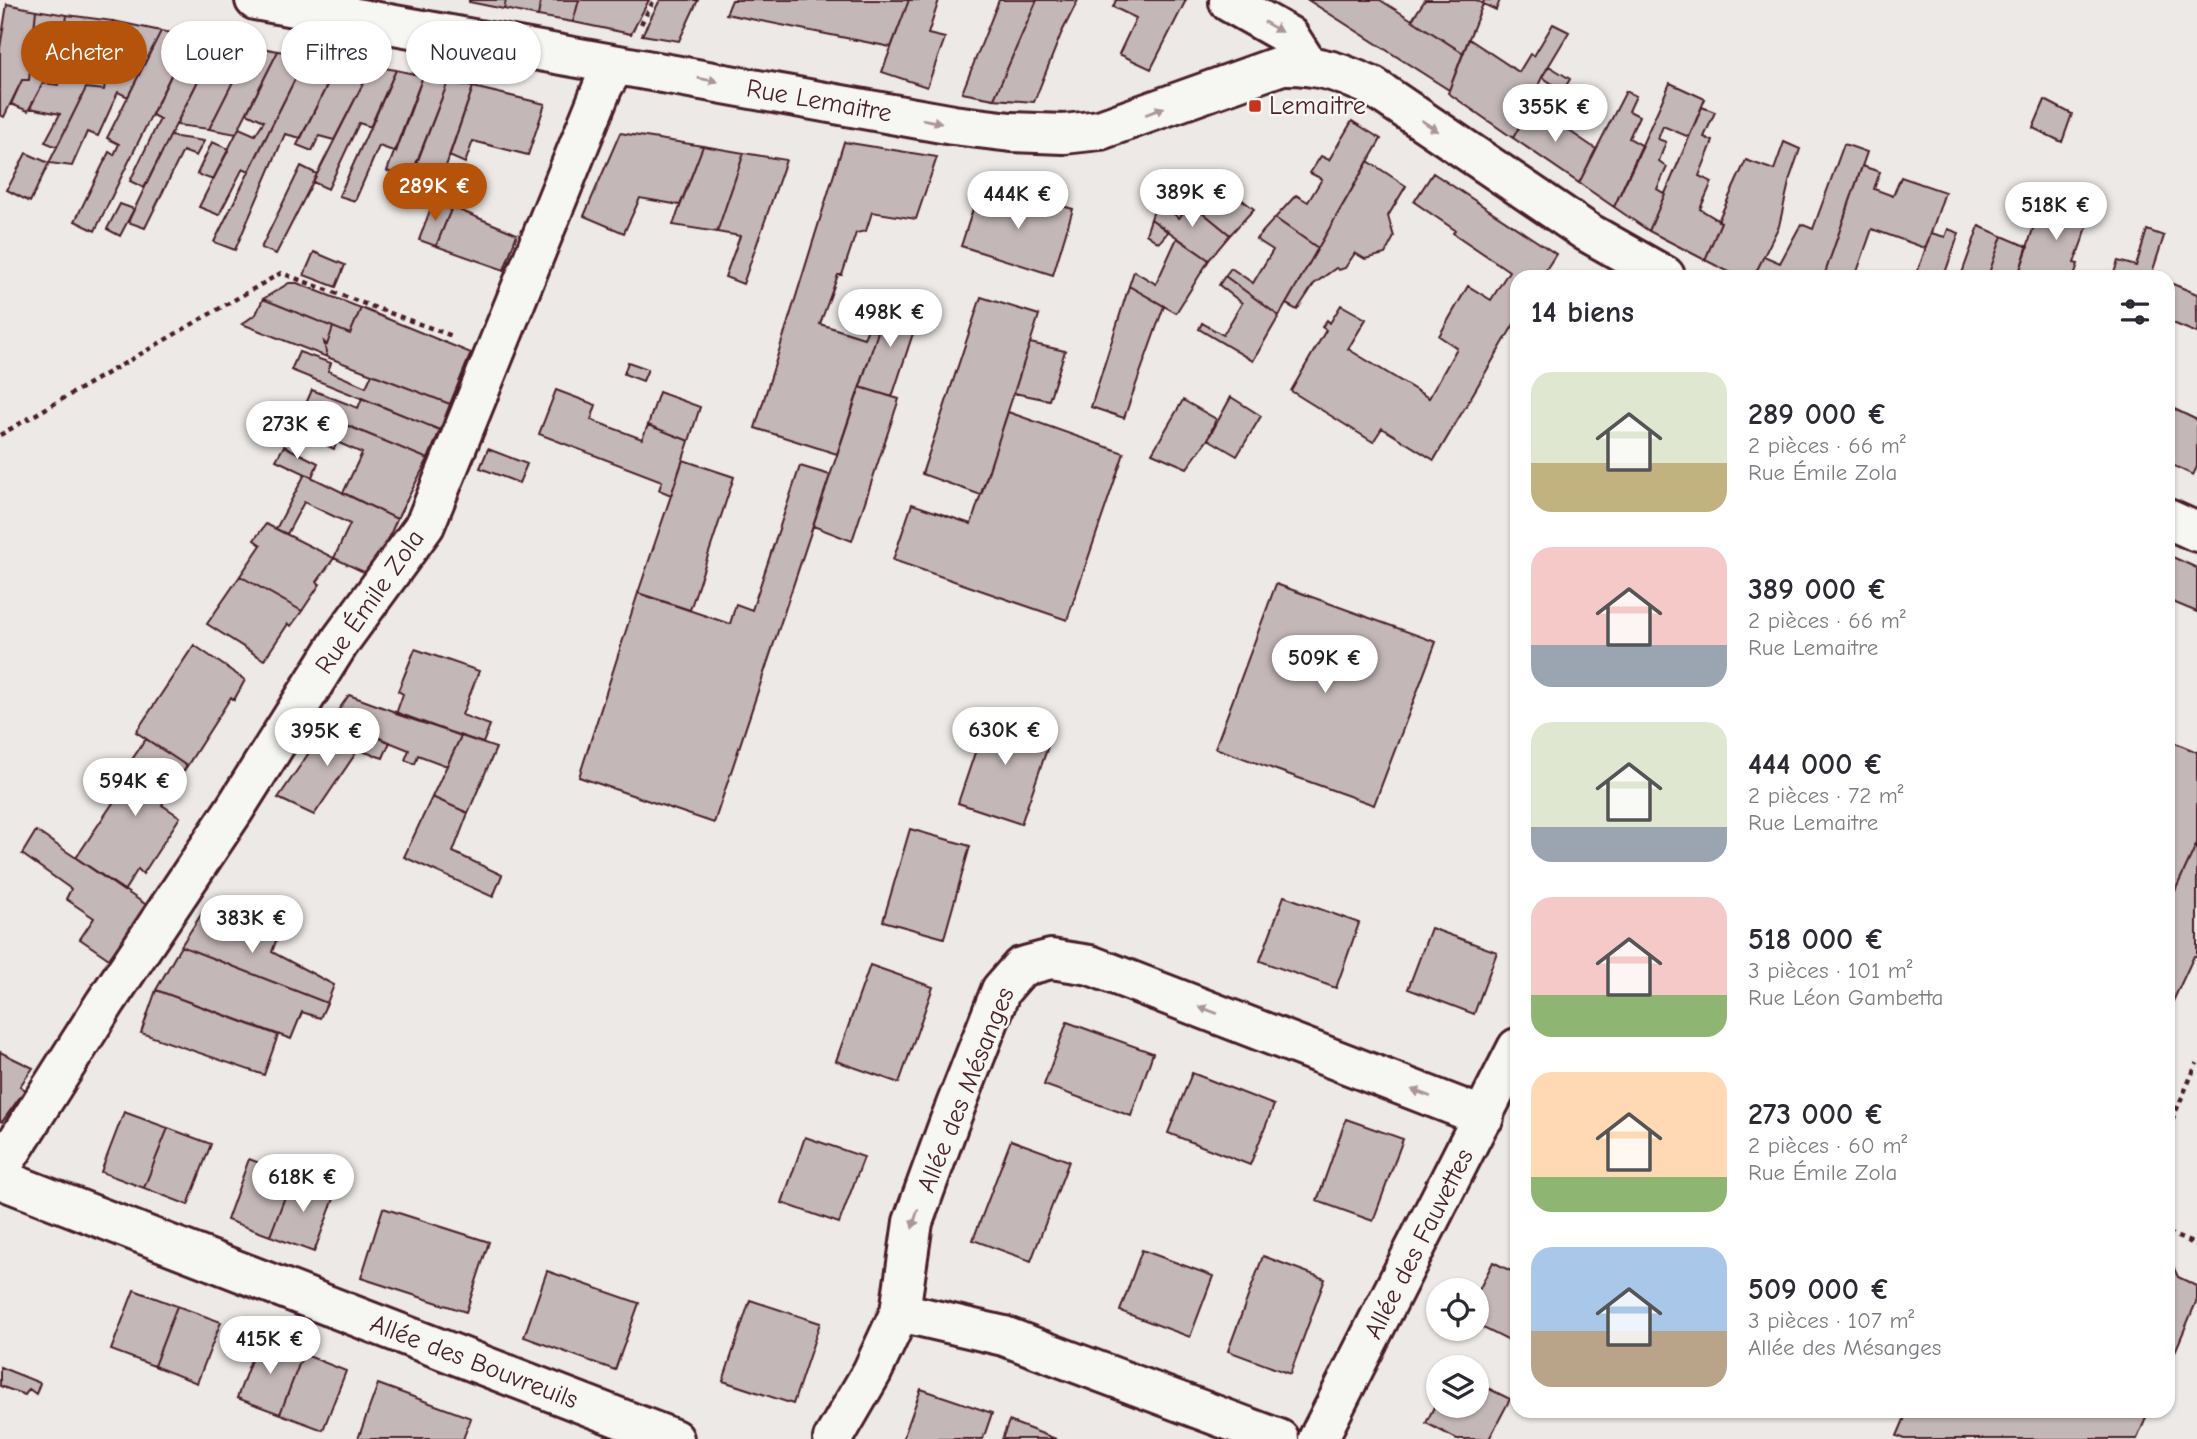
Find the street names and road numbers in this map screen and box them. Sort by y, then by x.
street label: Rue Lemaitre [744,73,894,129]
street label: Rue Émile Zola [308,524,431,680]
street label: Allée des Mésanges [911,983,1021,1197]
street label: Allée des Fauvettes [1358,1144,1480,1344]
street label: Allée des Bouvreuils [366,1309,582,1415]

